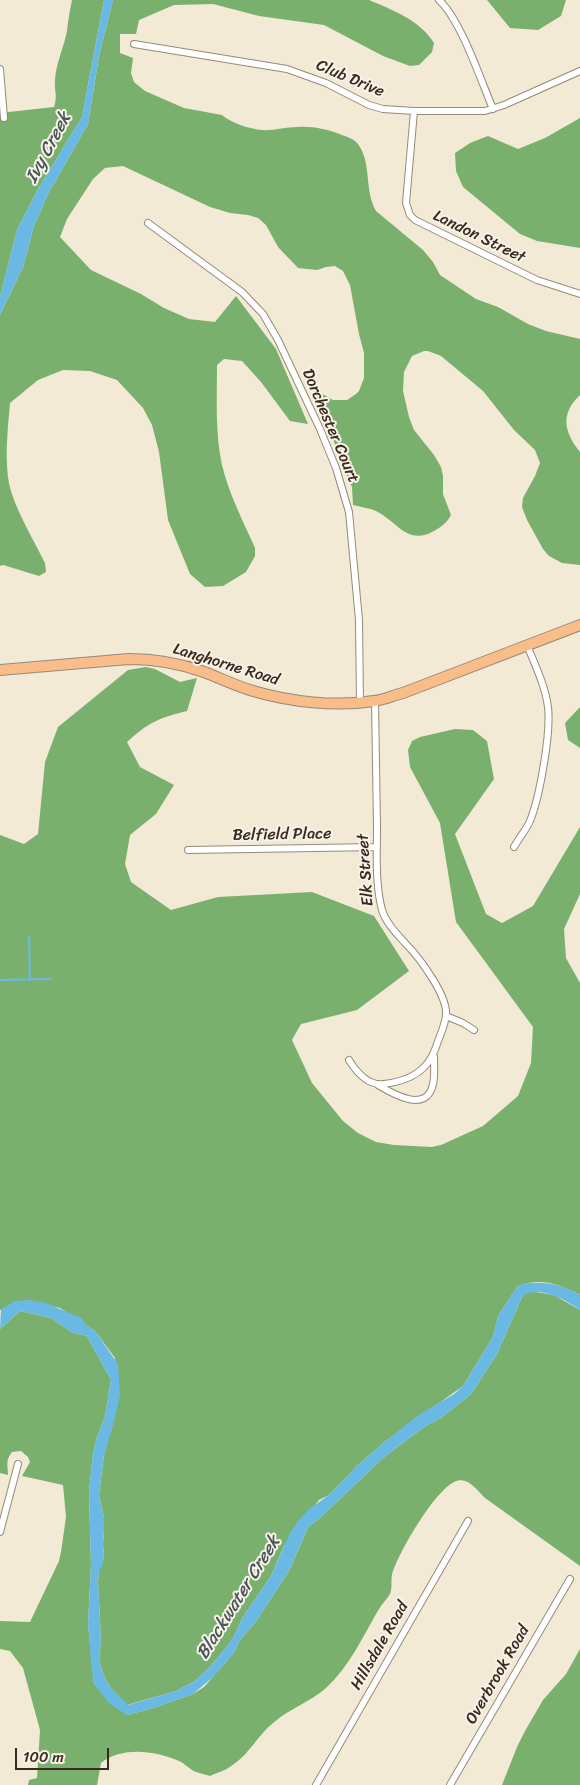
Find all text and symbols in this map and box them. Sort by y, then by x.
street label: Club Drive [313,56,387,102]
water label: Ivy Creek [22,109,76,187]
street label: Landon Street [430,206,528,268]
street label: Dorchester Court [297,366,363,486]
street label: Langhorne Road [171,640,281,690]
street label: Belfield Place [233,825,331,845]
street label: Elk Street [354,833,378,907]
water label: Blackwater Creek [193,1533,285,1663]
street label: Hillsdale Road [347,1598,413,1694]
street label: Overbrook Road [462,1622,534,1728]
scale bar [18,1738,111,1770]
text: 100 m [23,1744,64,1770]

